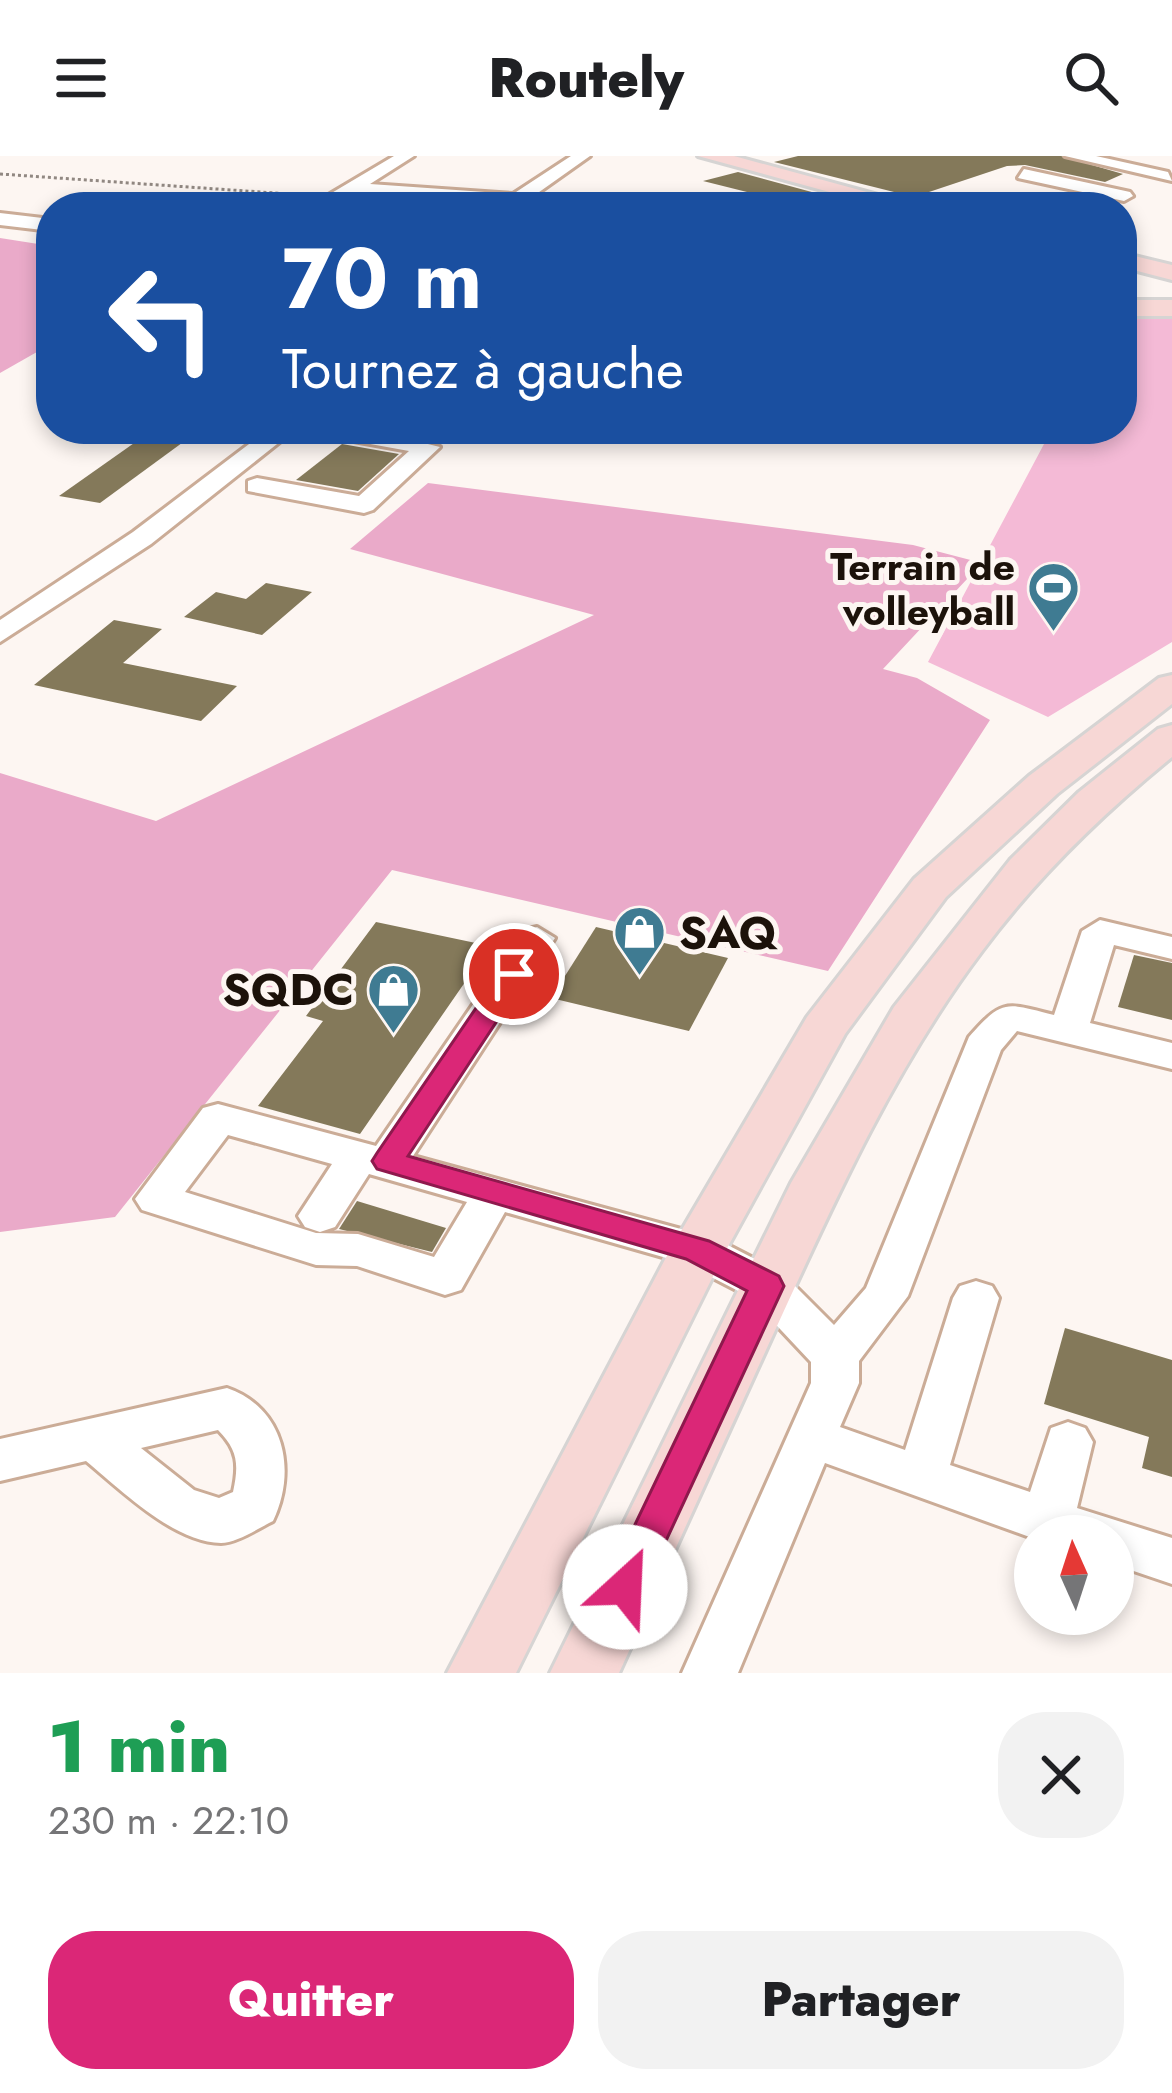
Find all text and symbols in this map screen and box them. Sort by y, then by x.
text: Routely [488,39,684,117]
icon: menu [48,45,114,111]
icon: search [1058,45,1124,111]
text: 70 m [282,218,482,340]
icon: left [84,240,240,396]
text: Tournez à gauche [282,330,684,408]
place label: Terrain de volleyball [830,538,1015,640]
sports icon: Terrain de volleyball [1026,560,1082,634]
place label: SAQ [679,900,779,965]
shop icon: SAQ [612,904,668,978]
pin [463,923,565,1025]
icon: arrive [481,941,547,1007]
place label: SQDC [223,957,354,1022]
shop icon: SQDC [365,961,421,1035]
north arrow [1014,1515,1134,1635]
map controls [1014,1515,1134,1635]
position arrow [562,1524,688,1650]
text: 1 min [48,1695,230,1799]
button: close [998,1712,1124,1838]
text: 230 m · 22:10 [48,1792,289,1849]
button: Quitter [48,1931,574,2069]
button: Partager [598,1931,1124,2069]

